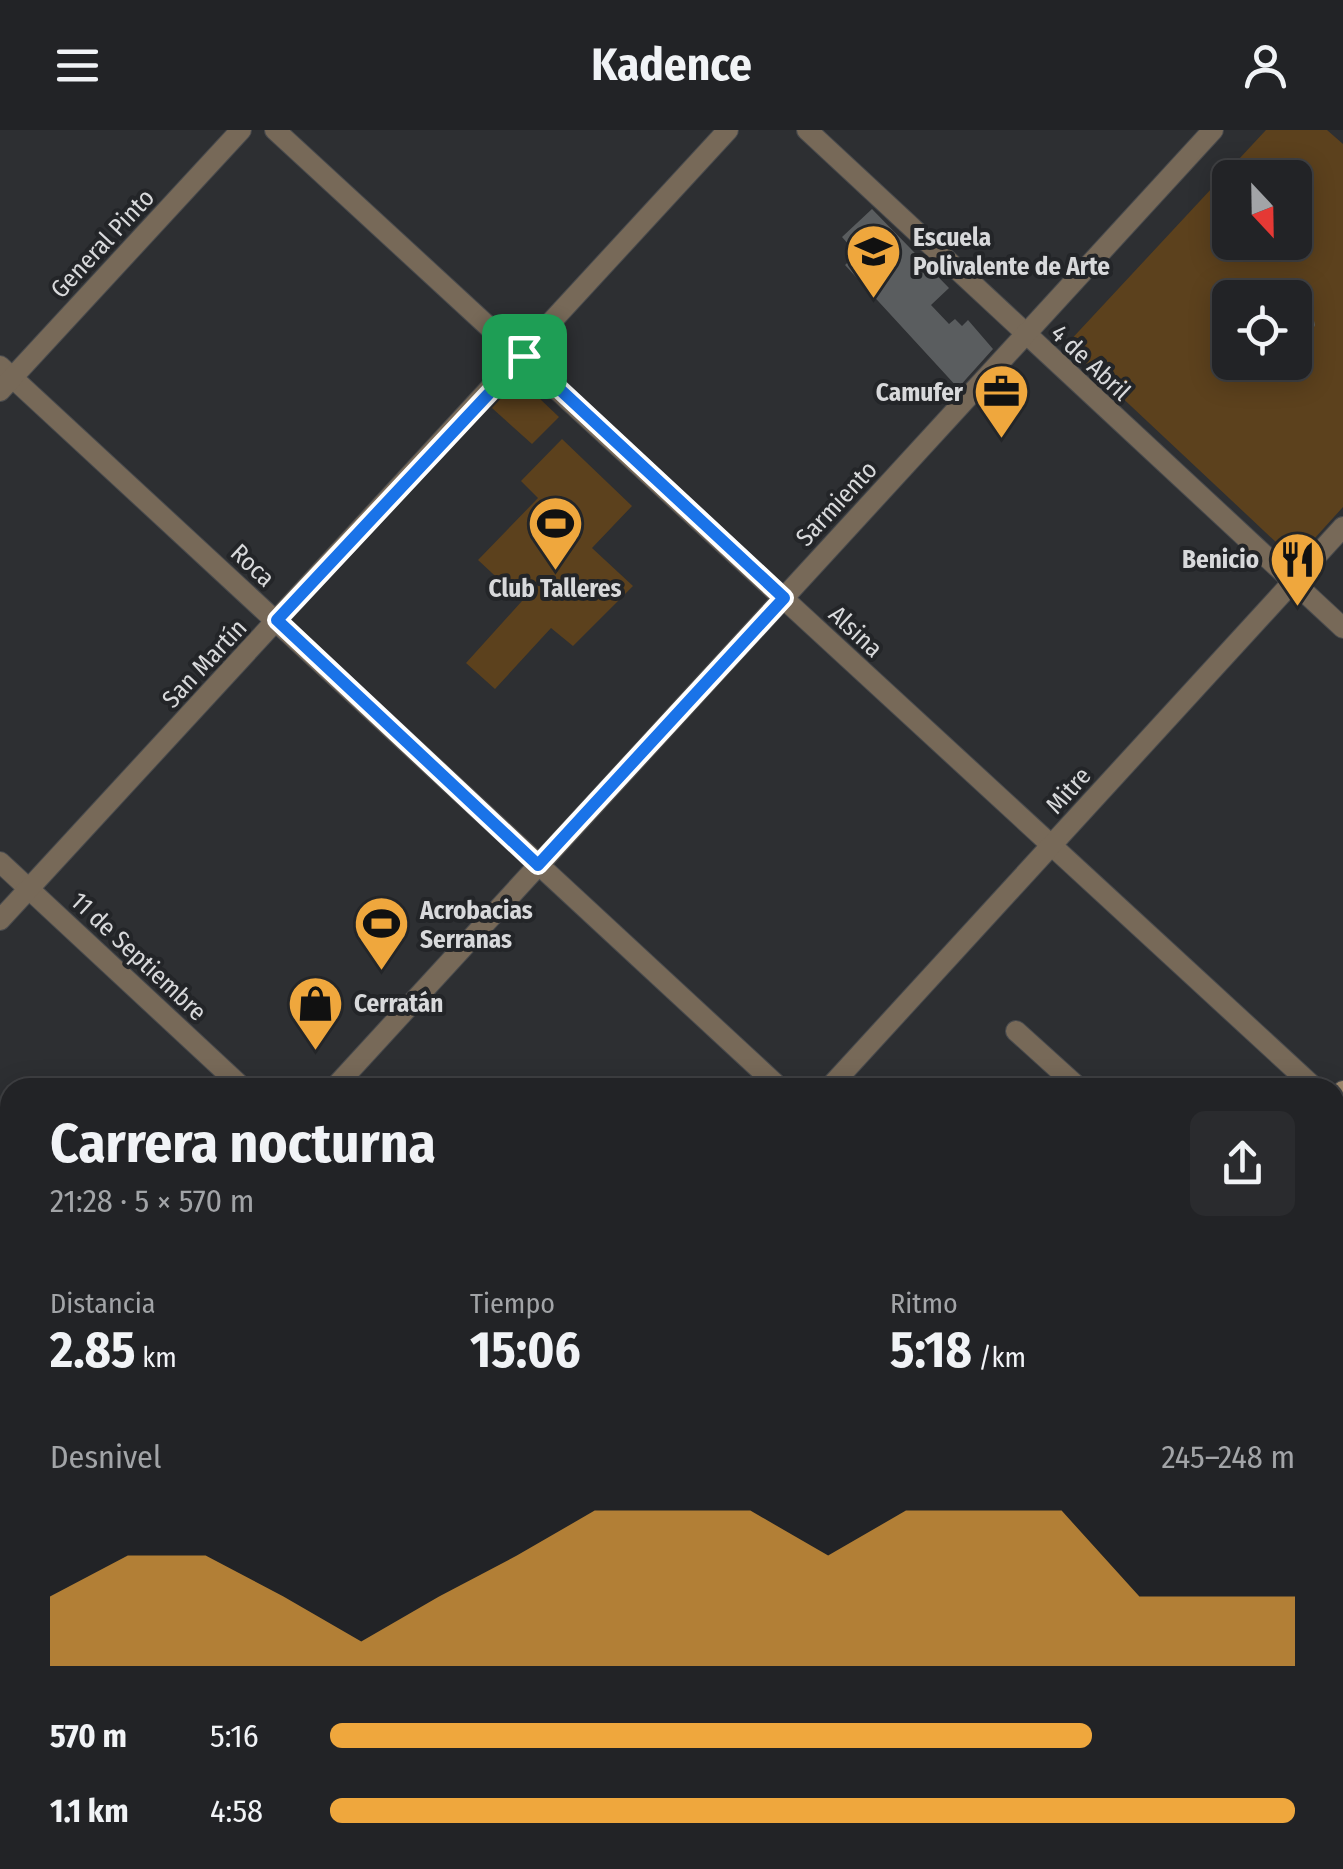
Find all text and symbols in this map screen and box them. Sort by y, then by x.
icon: menu [50,38,105,93]
text: Kadence [591,38,752,92]
icon: person [1238,38,1293,93]
north arrow [1212,160,1312,260]
map controls [1212,160,1312,380]
street label: General Pinto [45,183,161,304]
school or university icon: Escuela Polivalente de Arte [844,221,904,300]
place label: Escuela Polivalente de Arte [913,223,1110,282]
button: locate [1212,280,1312,380]
pin [482,314,567,399]
street label: 4 de Abril [1044,318,1137,407]
icon: arrive [497,329,552,384]
office icon: Camufer [972,362,1032,441]
place label: Camufer [876,378,964,408]
street label: Sarmiento [790,455,884,552]
sports icon: Club Talleres [525,494,585,573]
restaurant icon: Benicio [1268,529,1328,608]
street label: Roca [224,538,281,593]
place label: Benicio [1182,545,1259,575]
place label: Club Talleres [489,574,621,604]
street label: Alsina [822,600,888,664]
street label: San Martín [156,613,253,714]
street label: Mitre [1040,761,1098,820]
street label: 11 de Septiembre [64,886,212,1027]
sports icon: Acrobacias Serranas [351,894,411,973]
place label: Acrobacias Serranas [419,896,533,955]
shop icon: Cerratán [285,973,345,1052]
place label: Cerratán [354,989,443,1019]
text: Carrera nocturna [50,1111,436,1177]
button: share [1190,1111,1295,1216]
text: 21:28 · 5 × 570 m [50,1182,254,1220]
text: Distancia [50,1287,155,1320]
text: Tiempo [470,1287,555,1320]
text: Ritmo [890,1287,958,1320]
text: 2.85 [50,1320,136,1380]
text: 15:06 [470,1320,581,1380]
text: 5:18 [890,1320,972,1380]
text: km [136,1341,177,1374]
text: /km [972,1341,1026,1374]
text: Desnivel [50,1438,161,1476]
text: 245–248 m [1161,1438,1295,1476]
text: 570 m [50,1717,127,1755]
text: 5:16 [210,1717,259,1755]
text: 1.1 km [50,1792,129,1830]
text: 4:58 [210,1792,263,1830]

